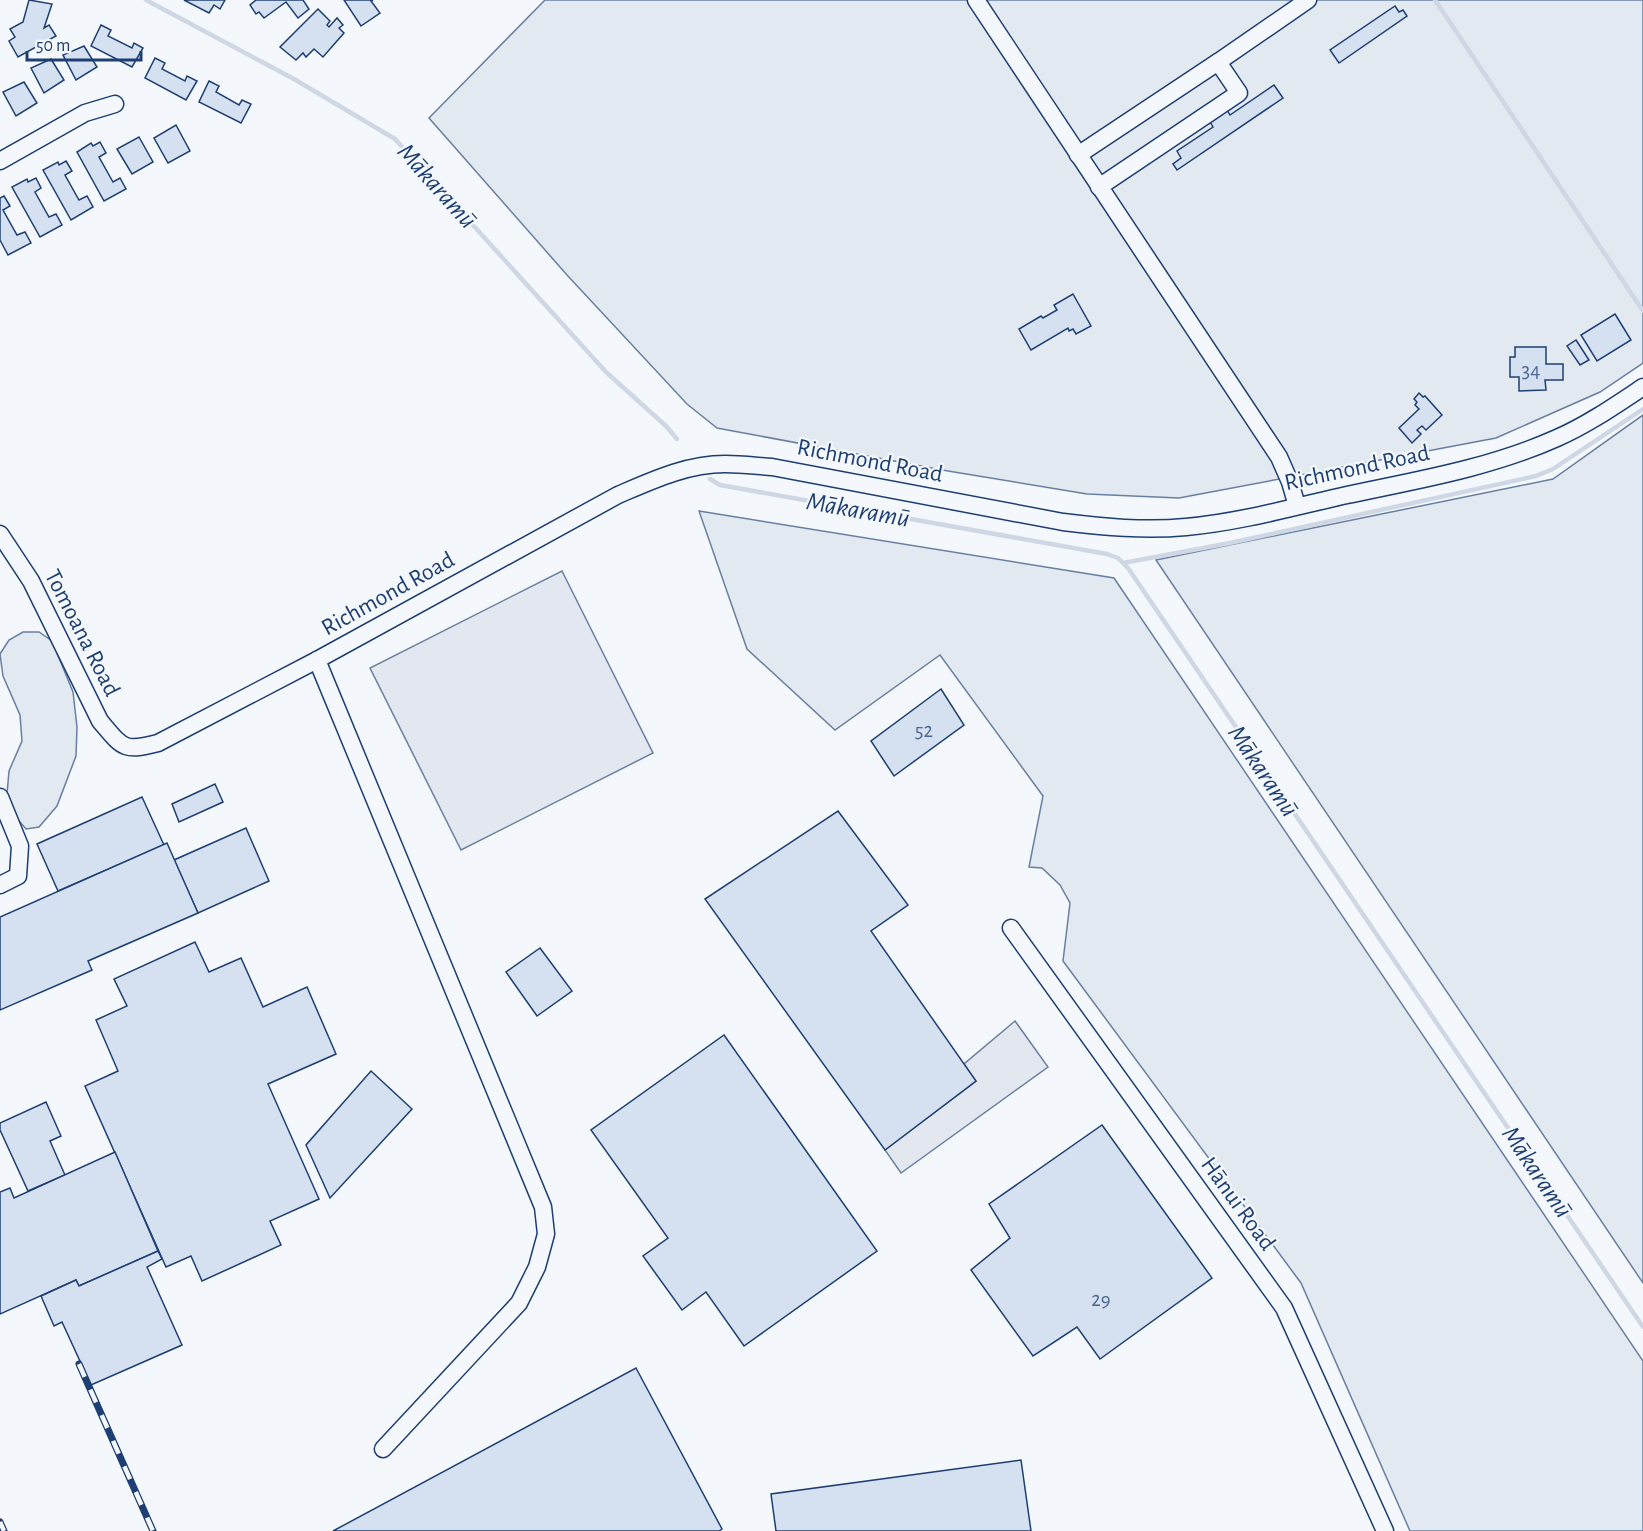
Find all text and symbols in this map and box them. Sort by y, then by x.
scale bar [27,24,141,62]
text: 50 m [36,37,70,55]
water label: Mākaramū [392,139,482,233]
house number: 34 [1522,360,1540,381]
street label: Richmond Road [795,435,945,487]
street label: Richmond Road [1282,441,1432,495]
water label: Mākaramū [804,488,912,532]
street label: Richmond Road [318,548,458,640]
street label: Tomoana Road [40,566,124,700]
house number: 52 [915,720,933,741]
water label: Mākaramū [1223,720,1303,822]
water label: Mākaramū [1497,1121,1577,1223]
street label: Hānui Road [1196,1153,1280,1255]
house number: 29 [1091,1289,1111,1310]

